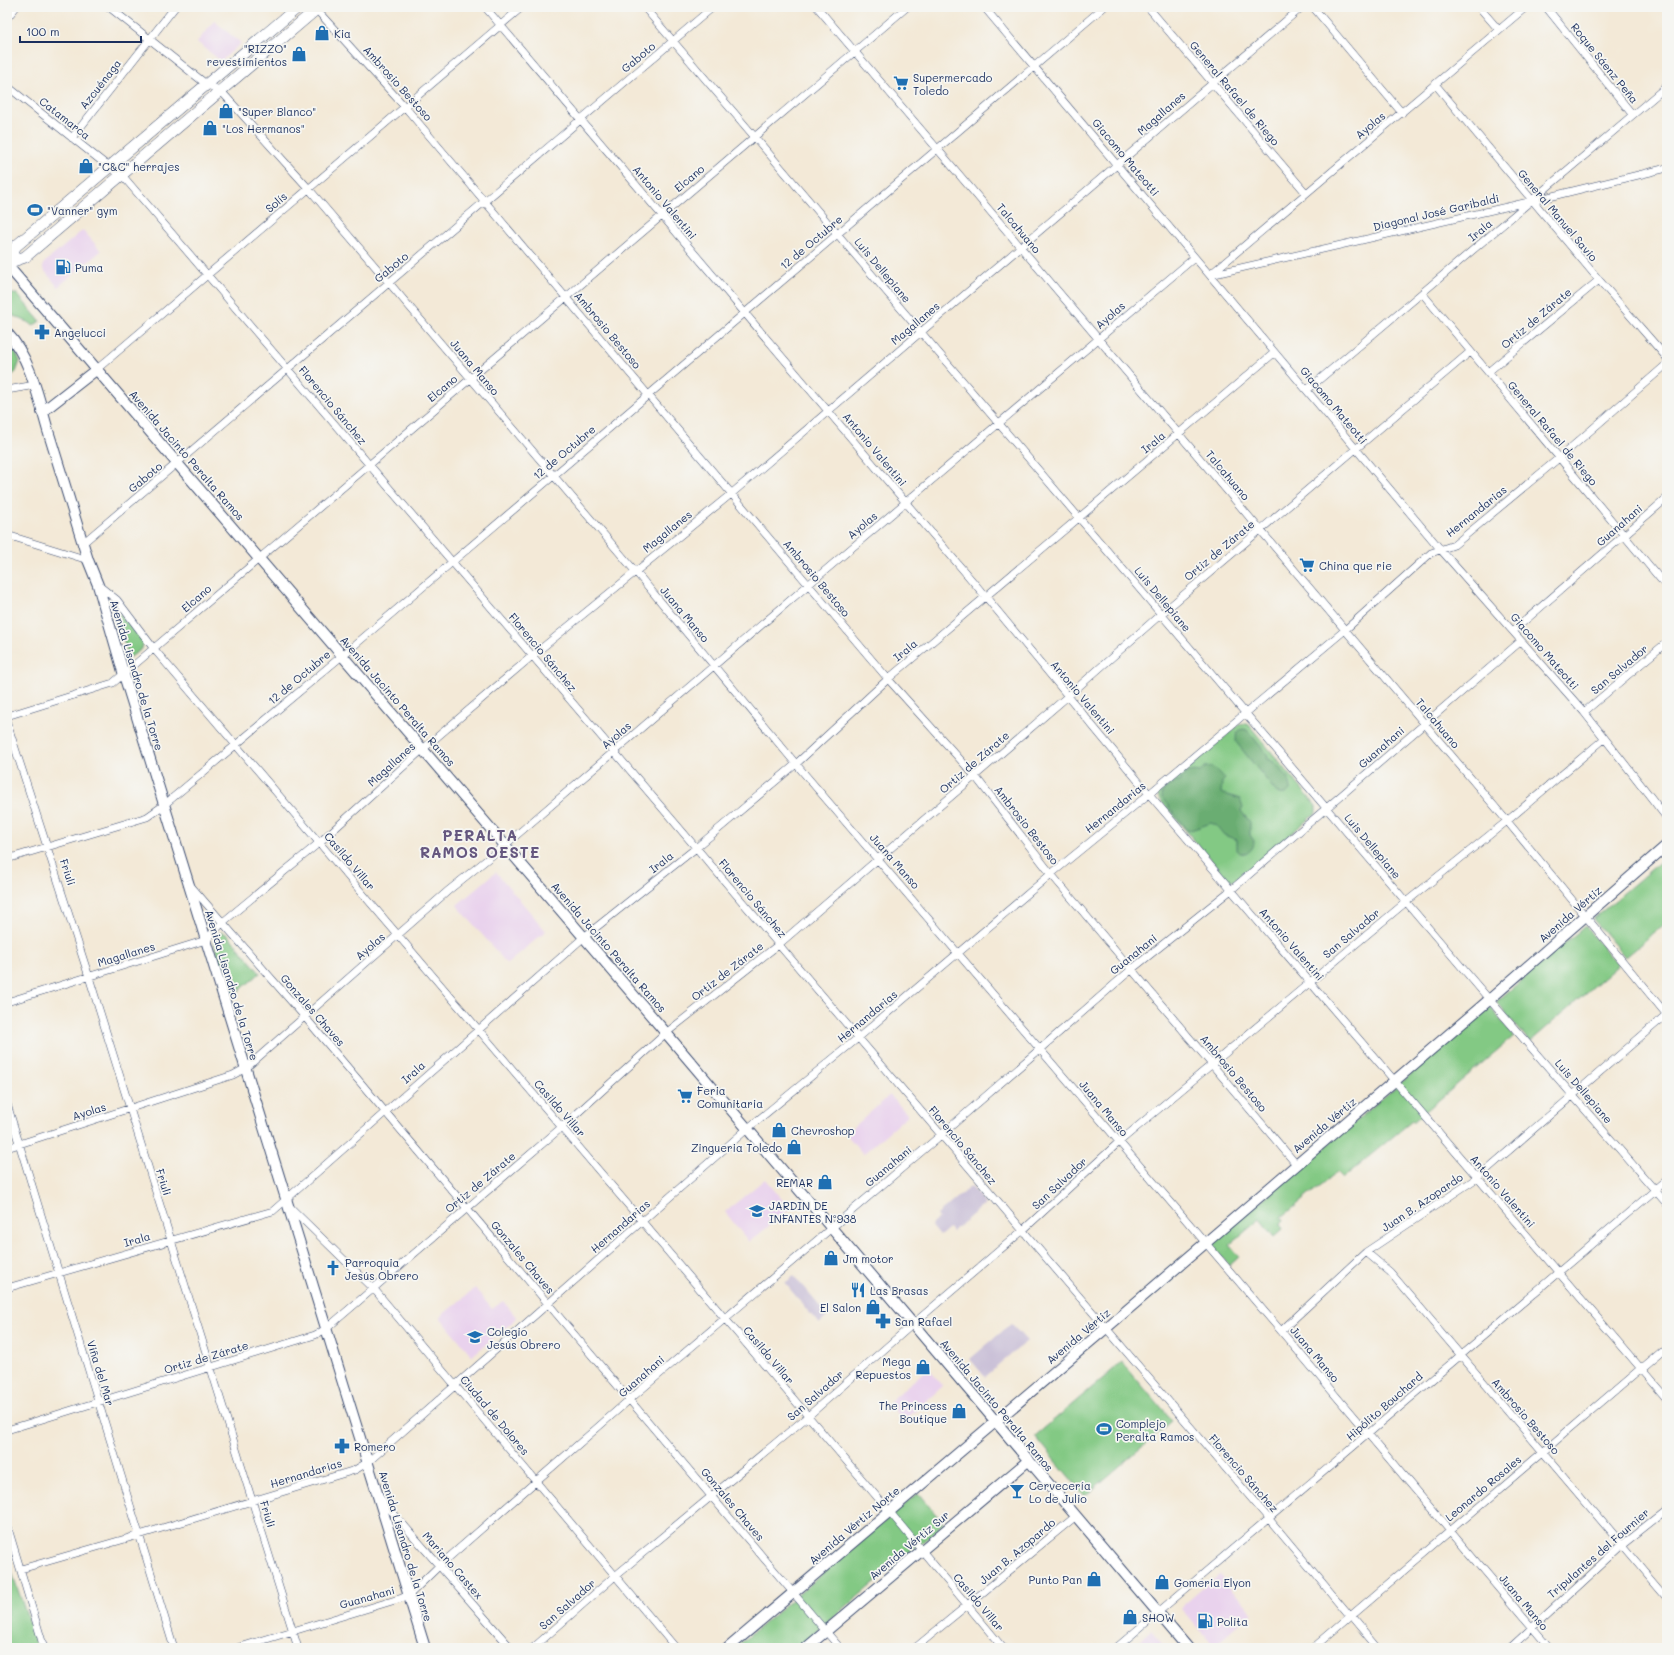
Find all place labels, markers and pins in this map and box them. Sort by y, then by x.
shop icon: Kia [313,24,331,42]
place label: Kia [334,26,351,41]
place label: "RIZZO" revestimientos [207,41,287,69]
shop icon: "RIZZO" revestimientos [290,45,308,63]
place label: Supermercado Toledo [913,70,993,98]
supermarket icon: Supermercado Toledo [892,74,910,92]
shop icon: "Super Blanco" [217,102,235,120]
place label: "Super Blanco" [238,104,316,119]
shop icon: "Los Hermanos" [201,119,219,137]
place label: "Los Hermanos" [222,121,305,136]
shop icon: "C&C" herrajes [77,157,95,175]
place label: "C&C" herrajes [98,159,180,174]
sports icon: "Vanner" gym [26,201,44,219]
place label: "Vanner" gym [47,203,118,218]
fuel station icon: Puma [54,258,72,276]
place label: Puma [75,260,104,275]
pharmacy icon: Angelucci [33,323,51,341]
place label: Angelucci [54,325,106,340]
supermarket icon: China que rie [1298,556,1316,574]
place label: China que rie [1319,558,1392,573]
place label: Feria Comunitaria [697,1083,763,1111]
supermarket icon: Feria Comunitaria [676,1087,694,1105]
shop icon: Chevroshop [770,1121,788,1139]
place label: Chevroshop [791,1123,855,1138]
shop icon: Zingueria Toledo [785,1138,803,1156]
place label: Zingueria Toledo [691,1140,782,1155]
shop icon: REMAR [816,1173,834,1191]
place label: REMAR [776,1175,813,1190]
place label: JARDIN DE INFANTES Nº938 [769,1198,857,1226]
school or university icon: JARDIN DE INFANTES Nº938 [748,1202,766,1220]
shop icon: Jm motor [822,1249,840,1267]
place label: Jm motor [843,1251,894,1266]
place label: Parroquia Jesús Obrero [345,1255,419,1283]
church icon: Parroquia Jesús Obrero [324,1259,342,1277]
restaurant icon: Las Brasas [849,1281,867,1299]
place label: Las Brasas [870,1283,928,1298]
shop icon: El Salon [864,1298,882,1316]
place label: El Salon [820,1300,861,1315]
pharmacy icon: San Rafael [874,1312,892,1330]
place label: San Rafael [895,1314,952,1329]
place label: Colegio Jesús Obrero [487,1324,561,1352]
school or university icon: Colegio Jesús Obrero [466,1328,484,1346]
place label: Mega Repuestos [855,1354,911,1382]
shop icon: Mega Repuestos [914,1358,932,1376]
place label: The Princess Boutique [879,1398,947,1426]
shop icon: The Princess Boutique [950,1402,968,1420]
place label: Complejo Peralta Ramos [1116,1416,1194,1444]
sports icon: Complejo Peralta Ramos [1095,1420,1113,1438]
pharmacy icon: Romero [333,1437,351,1455]
place label: Romero [354,1439,396,1454]
place label: Cervecería Lo de Julio [1029,1478,1091,1506]
bar icon: Cervecería Lo de Julio [1008,1482,1026,1500]
shop icon: Punto Pan [1085,1570,1103,1588]
place label: Punto Pan [1029,1572,1082,1587]
shop icon: Gomeria Elyon [1153,1573,1171,1591]
place label: Gomeria Elyon [1174,1575,1251,1590]
shop icon: SHOW [1121,1608,1139,1626]
place label: SHOW [1142,1610,1174,1625]
fuel station icon: Polita [1196,1612,1214,1630]
place label: Polita [1217,1614,1248,1629]

